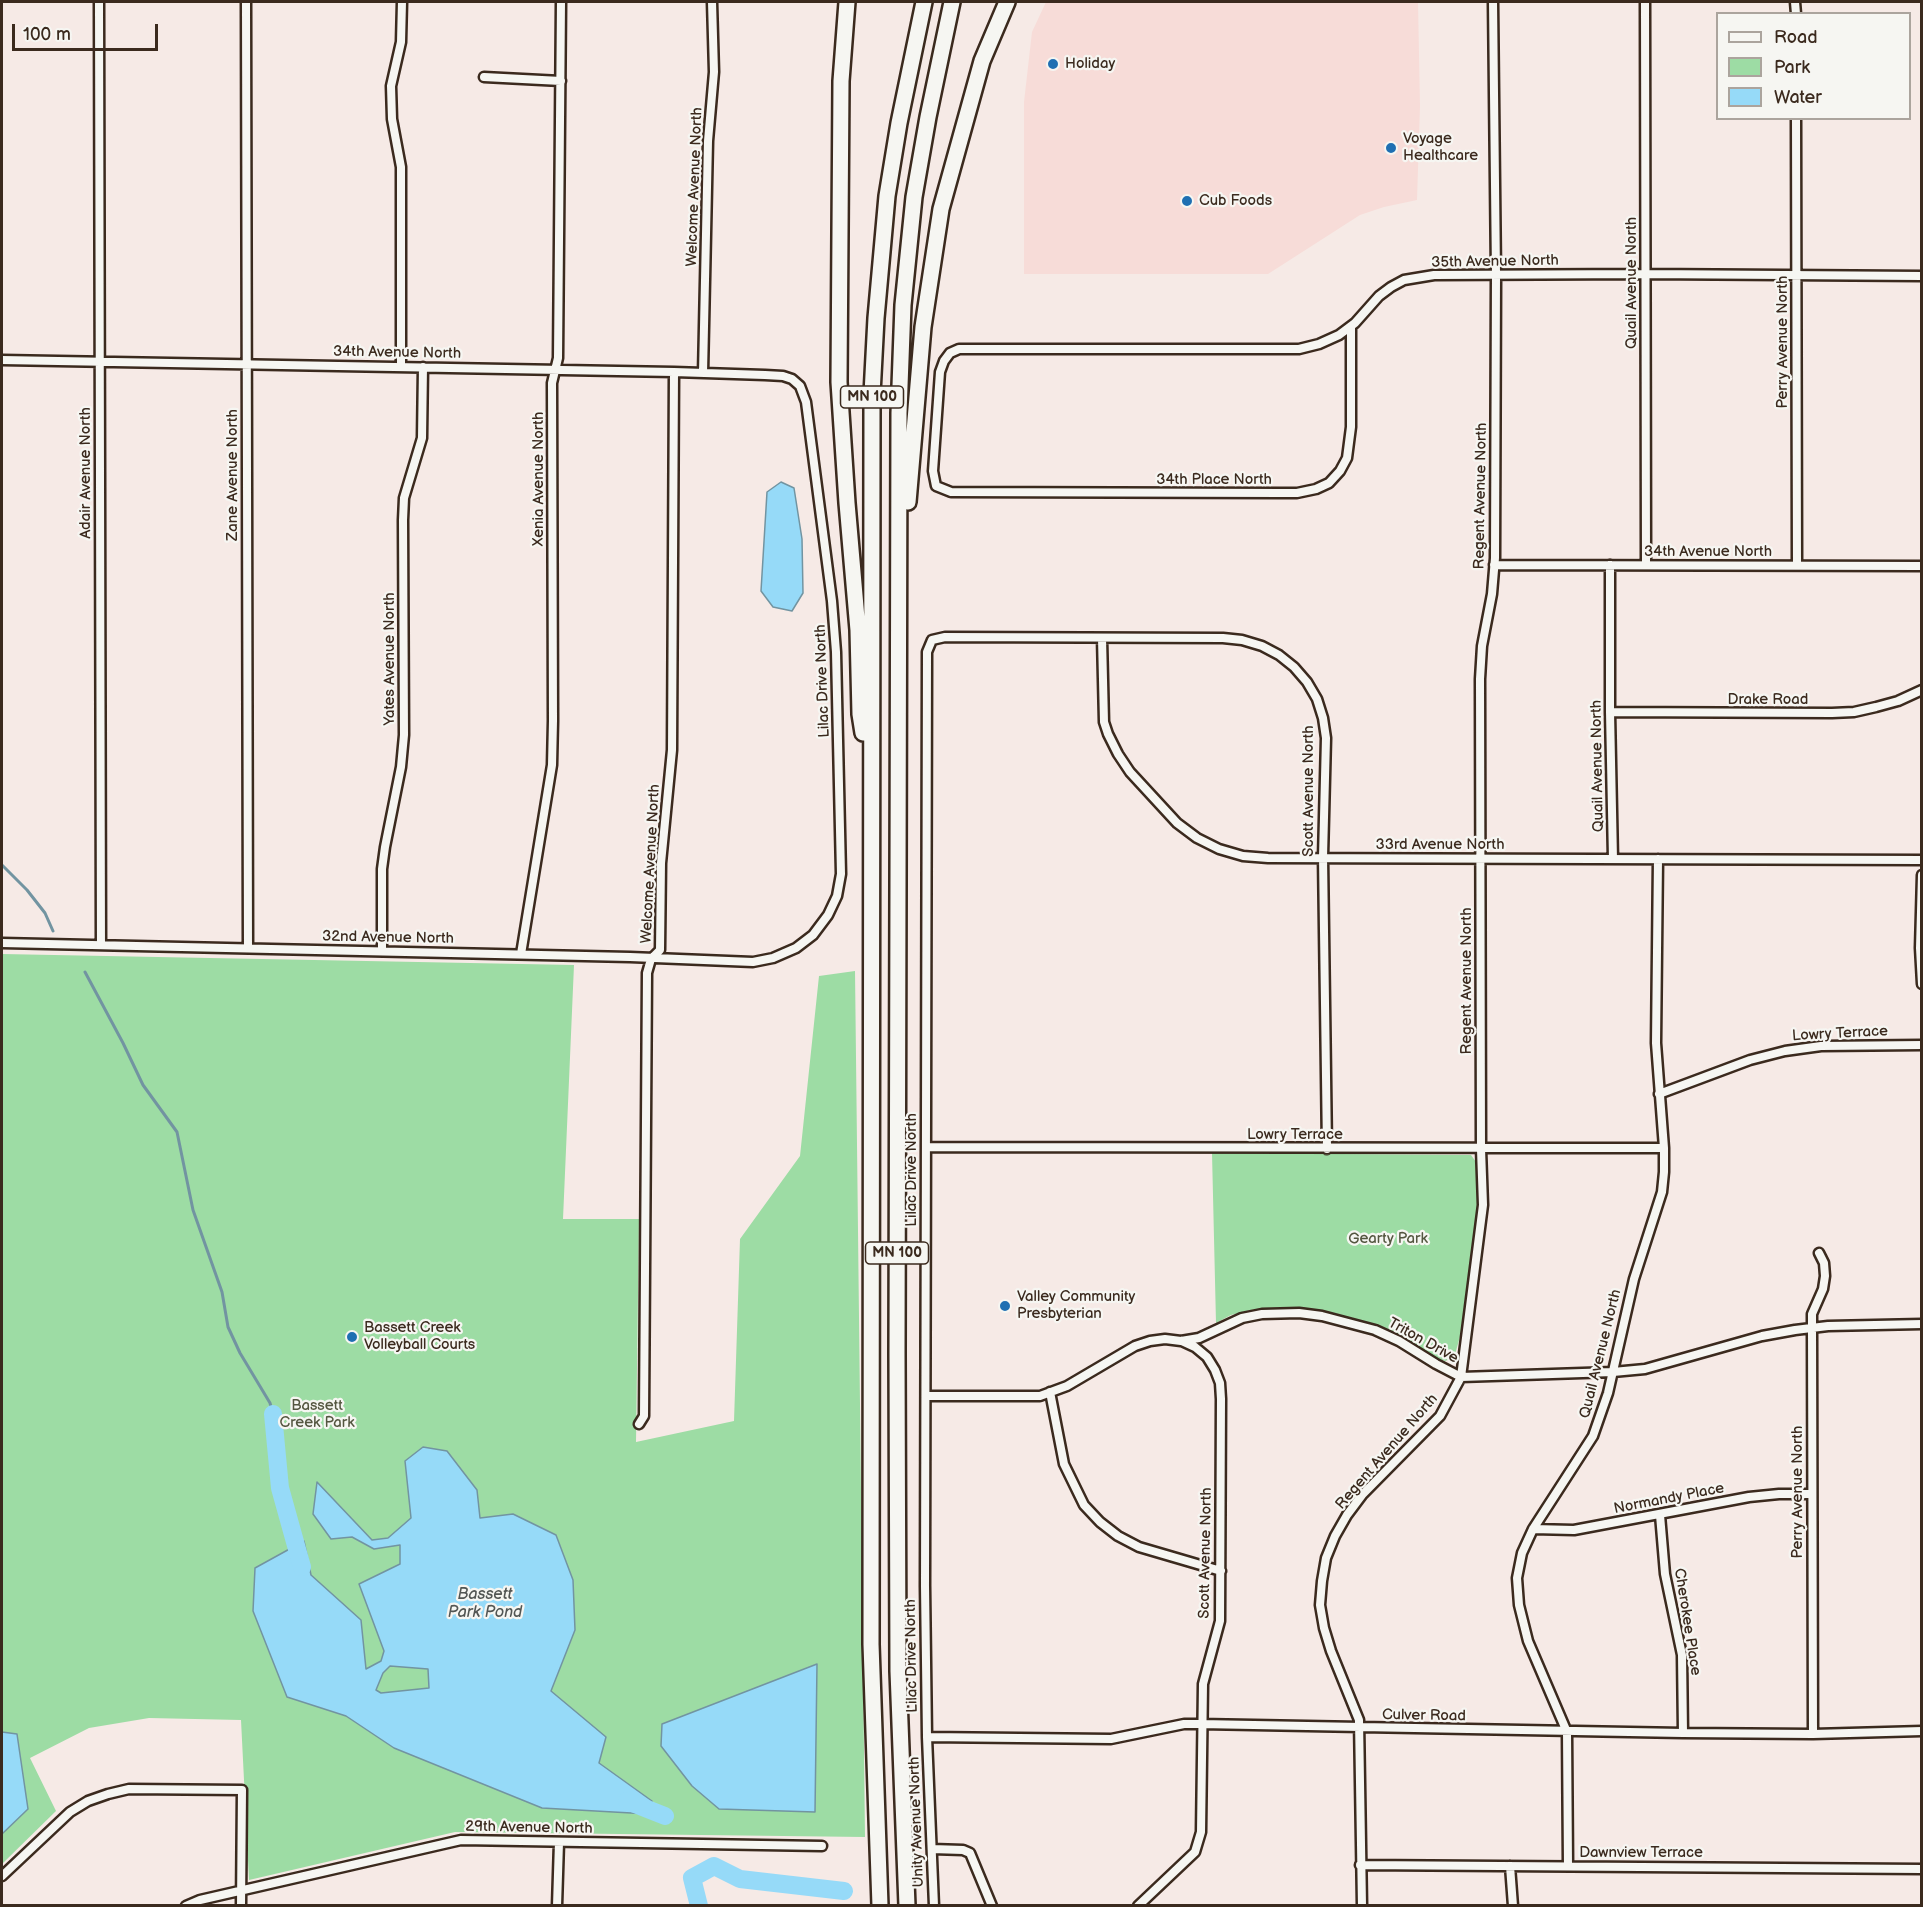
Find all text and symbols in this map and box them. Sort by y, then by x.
scale bar [15,12,160,50]
legend [1716,12,1911,120]
text: 100 m [23,24,71,45]
text: Road [1774,27,1818,48]
place label: Holiday [1065,55,1115,73]
marker: Holiday [1046,57,1060,71]
text: Park [1774,57,1810,78]
text: Water [1774,87,1822,108]
street label: Welcome Avenue North [683,107,707,267]
place label: Voyage Healthcare [1403,130,1478,165]
marker: Voyage Healthcare [1384,141,1398,155]
place label: Cub Foods [1199,192,1272,210]
marker: Cub Foods [1180,194,1194,208]
street label: Quail Avenue North [1623,217,1641,349]
street label: 35th Avenue North [1431,252,1559,272]
street label: Perry Avenue North [1774,276,1792,408]
street label: 34th Avenue North [333,343,461,363]
road number: MN 100 [840,386,904,408]
street label: Adair Avenue North [77,407,95,539]
street label: Zane Avenue North [224,409,242,541]
street label: Xenia Avenue North [530,412,548,546]
street label: Regent Avenue North [1471,422,1491,570]
street label: 34th Place North [1156,471,1272,489]
street label: 34th Avenue North [1644,543,1772,561]
street label: Yates Avenue North [381,592,399,726]
street label: Lilac Drive North [812,624,834,738]
street label: Drake Road [1728,691,1808,709]
street label: Quail Avenue North [1588,700,1608,832]
street label: Scott Avenue North [1300,725,1318,857]
street label: Welcome Avenue North [638,784,664,944]
street label: 33rd Avenue North [1376,836,1504,854]
street label: Regent Avenue North [1458,908,1476,1054]
street label: 32nd Avenue North [322,928,454,948]
street label: Lowry Terrace [1792,1023,1888,1045]
street label: Lilac Drive North [903,1113,921,1227]
street label: Lowry Terrace [1247,1126,1343,1144]
park label: Gearty Park [1348,1230,1428,1248]
road number: MN 100 [866,1242,928,1264]
place label: Valley Community Presbyterian [1017,1288,1135,1323]
street label: Quail Avenue North [1576,1288,1626,1420]
marker: Valley Community Presbyterian [998,1299,1012,1313]
street label: Triton Drive [1385,1314,1461,1368]
place label: Bassett Creek Volleyball Courts [364,1319,475,1354]
marker: Bassett Creek Volleyball Courts [345,1330,359,1344]
street label: Regent Avenue North [1332,1391,1442,1513]
park label: Bassett Creek Park [279,1397,355,1432]
street label: Perry Avenue North [1789,1426,1807,1558]
street label: Normandy Place [1612,1479,1726,1519]
street label: Scott Avenue North [1196,1487,1216,1619]
street label: Cherokee Place [1670,1567,1704,1677]
water label: Bassett Park Pond [448,1585,522,1623]
street label: Lilac Drive North [902,1599,922,1713]
street label: Culver Road [1382,1706,1466,1726]
street label: Unity Avenue North [906,1756,928,1888]
street label: 29th Avenue North [465,1818,593,1838]
street label: Dawnview Terrace [1579,1844,1703,1862]

